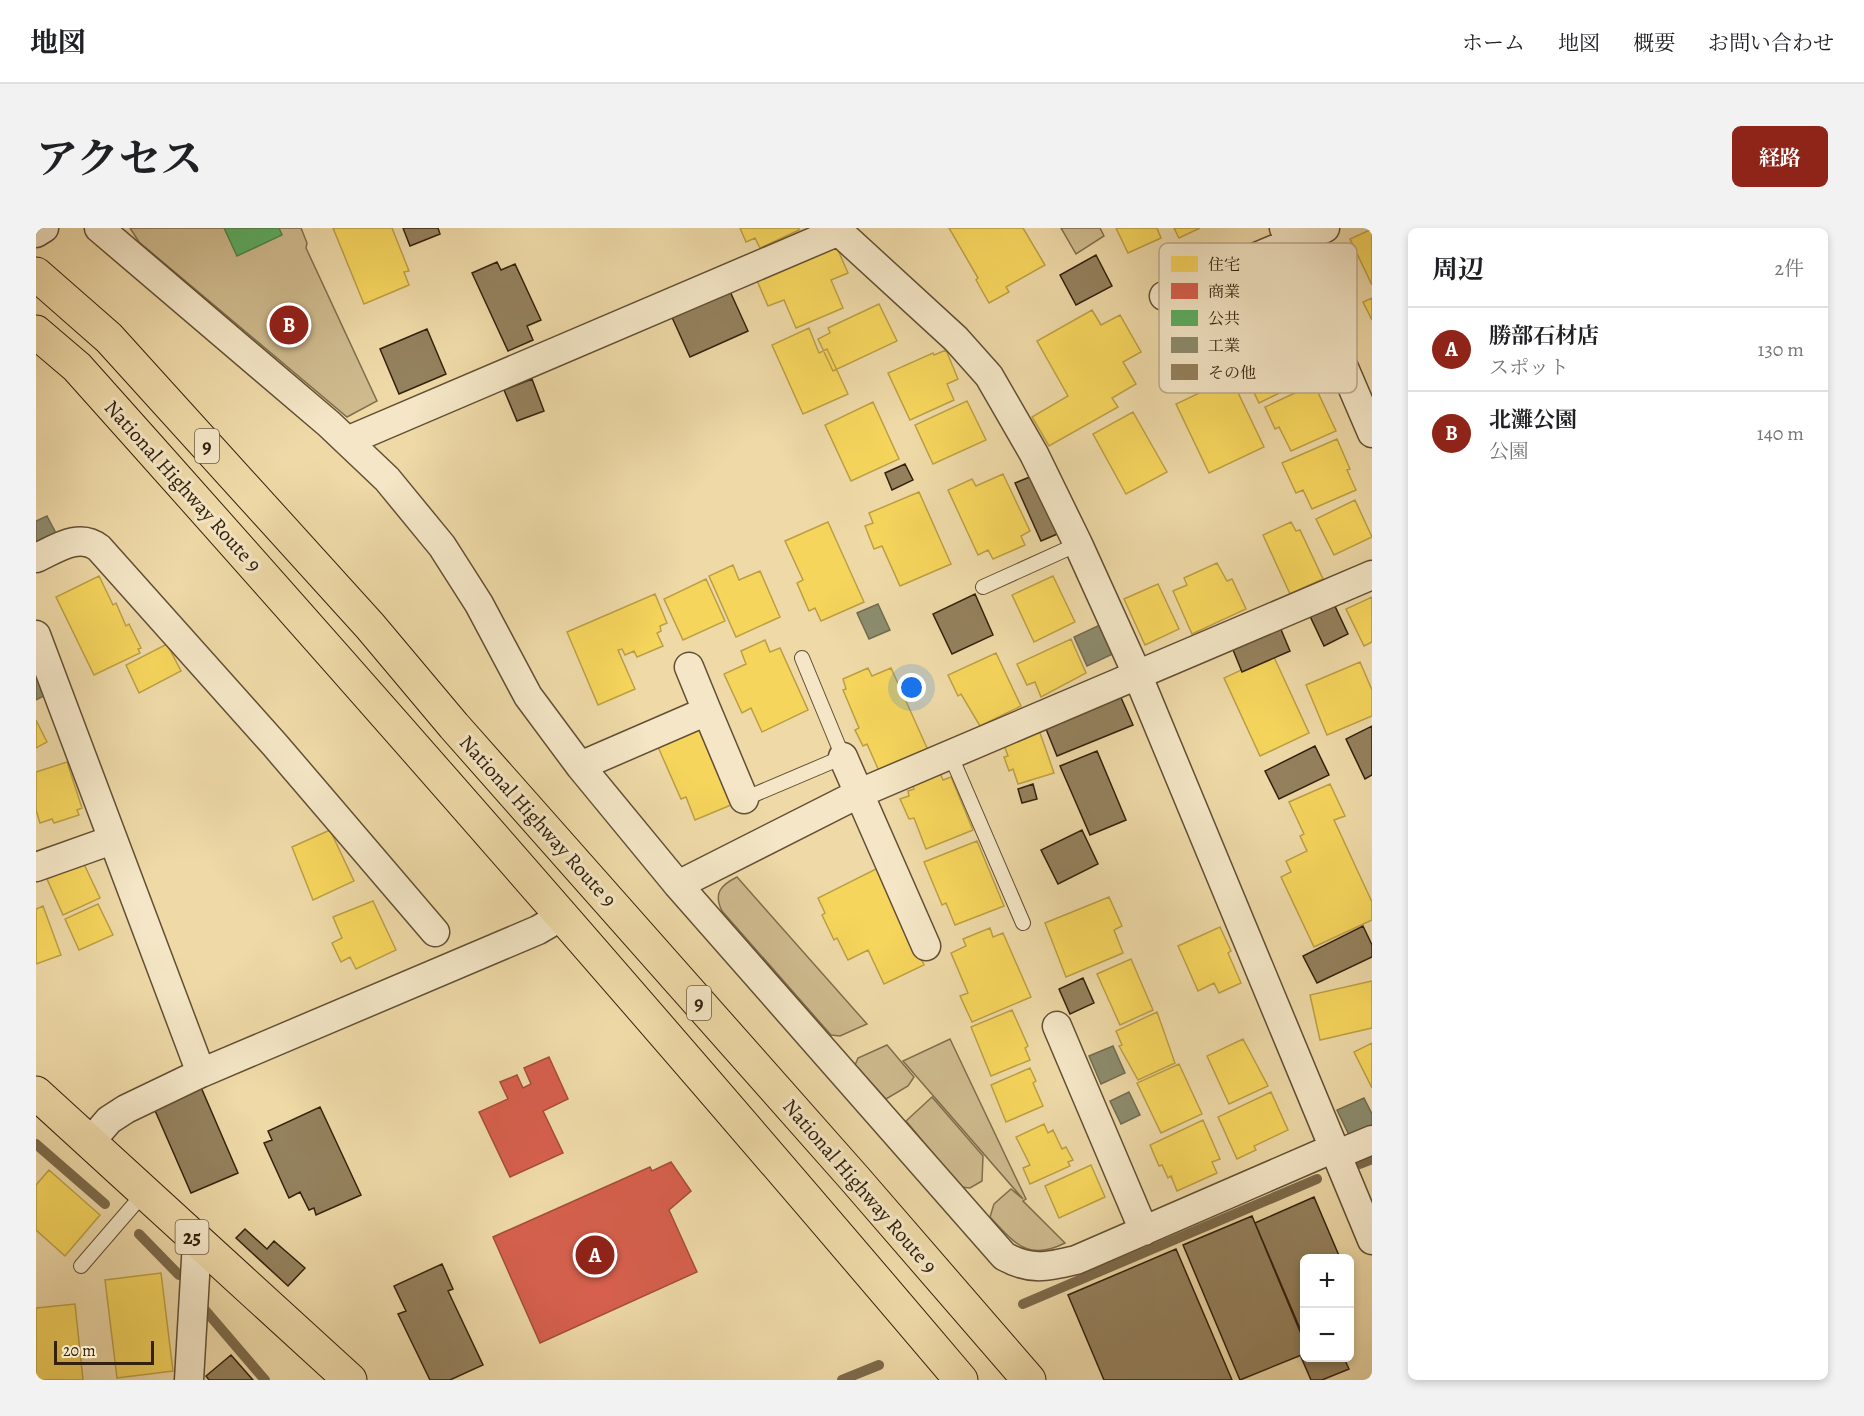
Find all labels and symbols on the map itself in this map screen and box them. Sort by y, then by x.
legend [1159,243,1357,393]
text: 住宅 [1208,254,1240,276]
text: 商業 [1208,281,1240,303]
pin: B [270,302,308,348]
text: 公共 [1208,308,1240,330]
text: 工業 [1208,335,1240,357]
text: その他 [1208,362,1256,384]
street label: National Highway Route 9 [98,394,268,578]
road number: 9 [195,429,219,463]
your location [897,673,926,702]
street label: National Highway Route 9 [453,729,623,913]
road number: 9 [687,986,711,1020]
street label: National Highway Route 9 [776,1093,944,1279]
road number: 25 [176,1220,208,1254]
pin: A [576,1232,614,1278]
scale bar [54,1338,154,1366]

